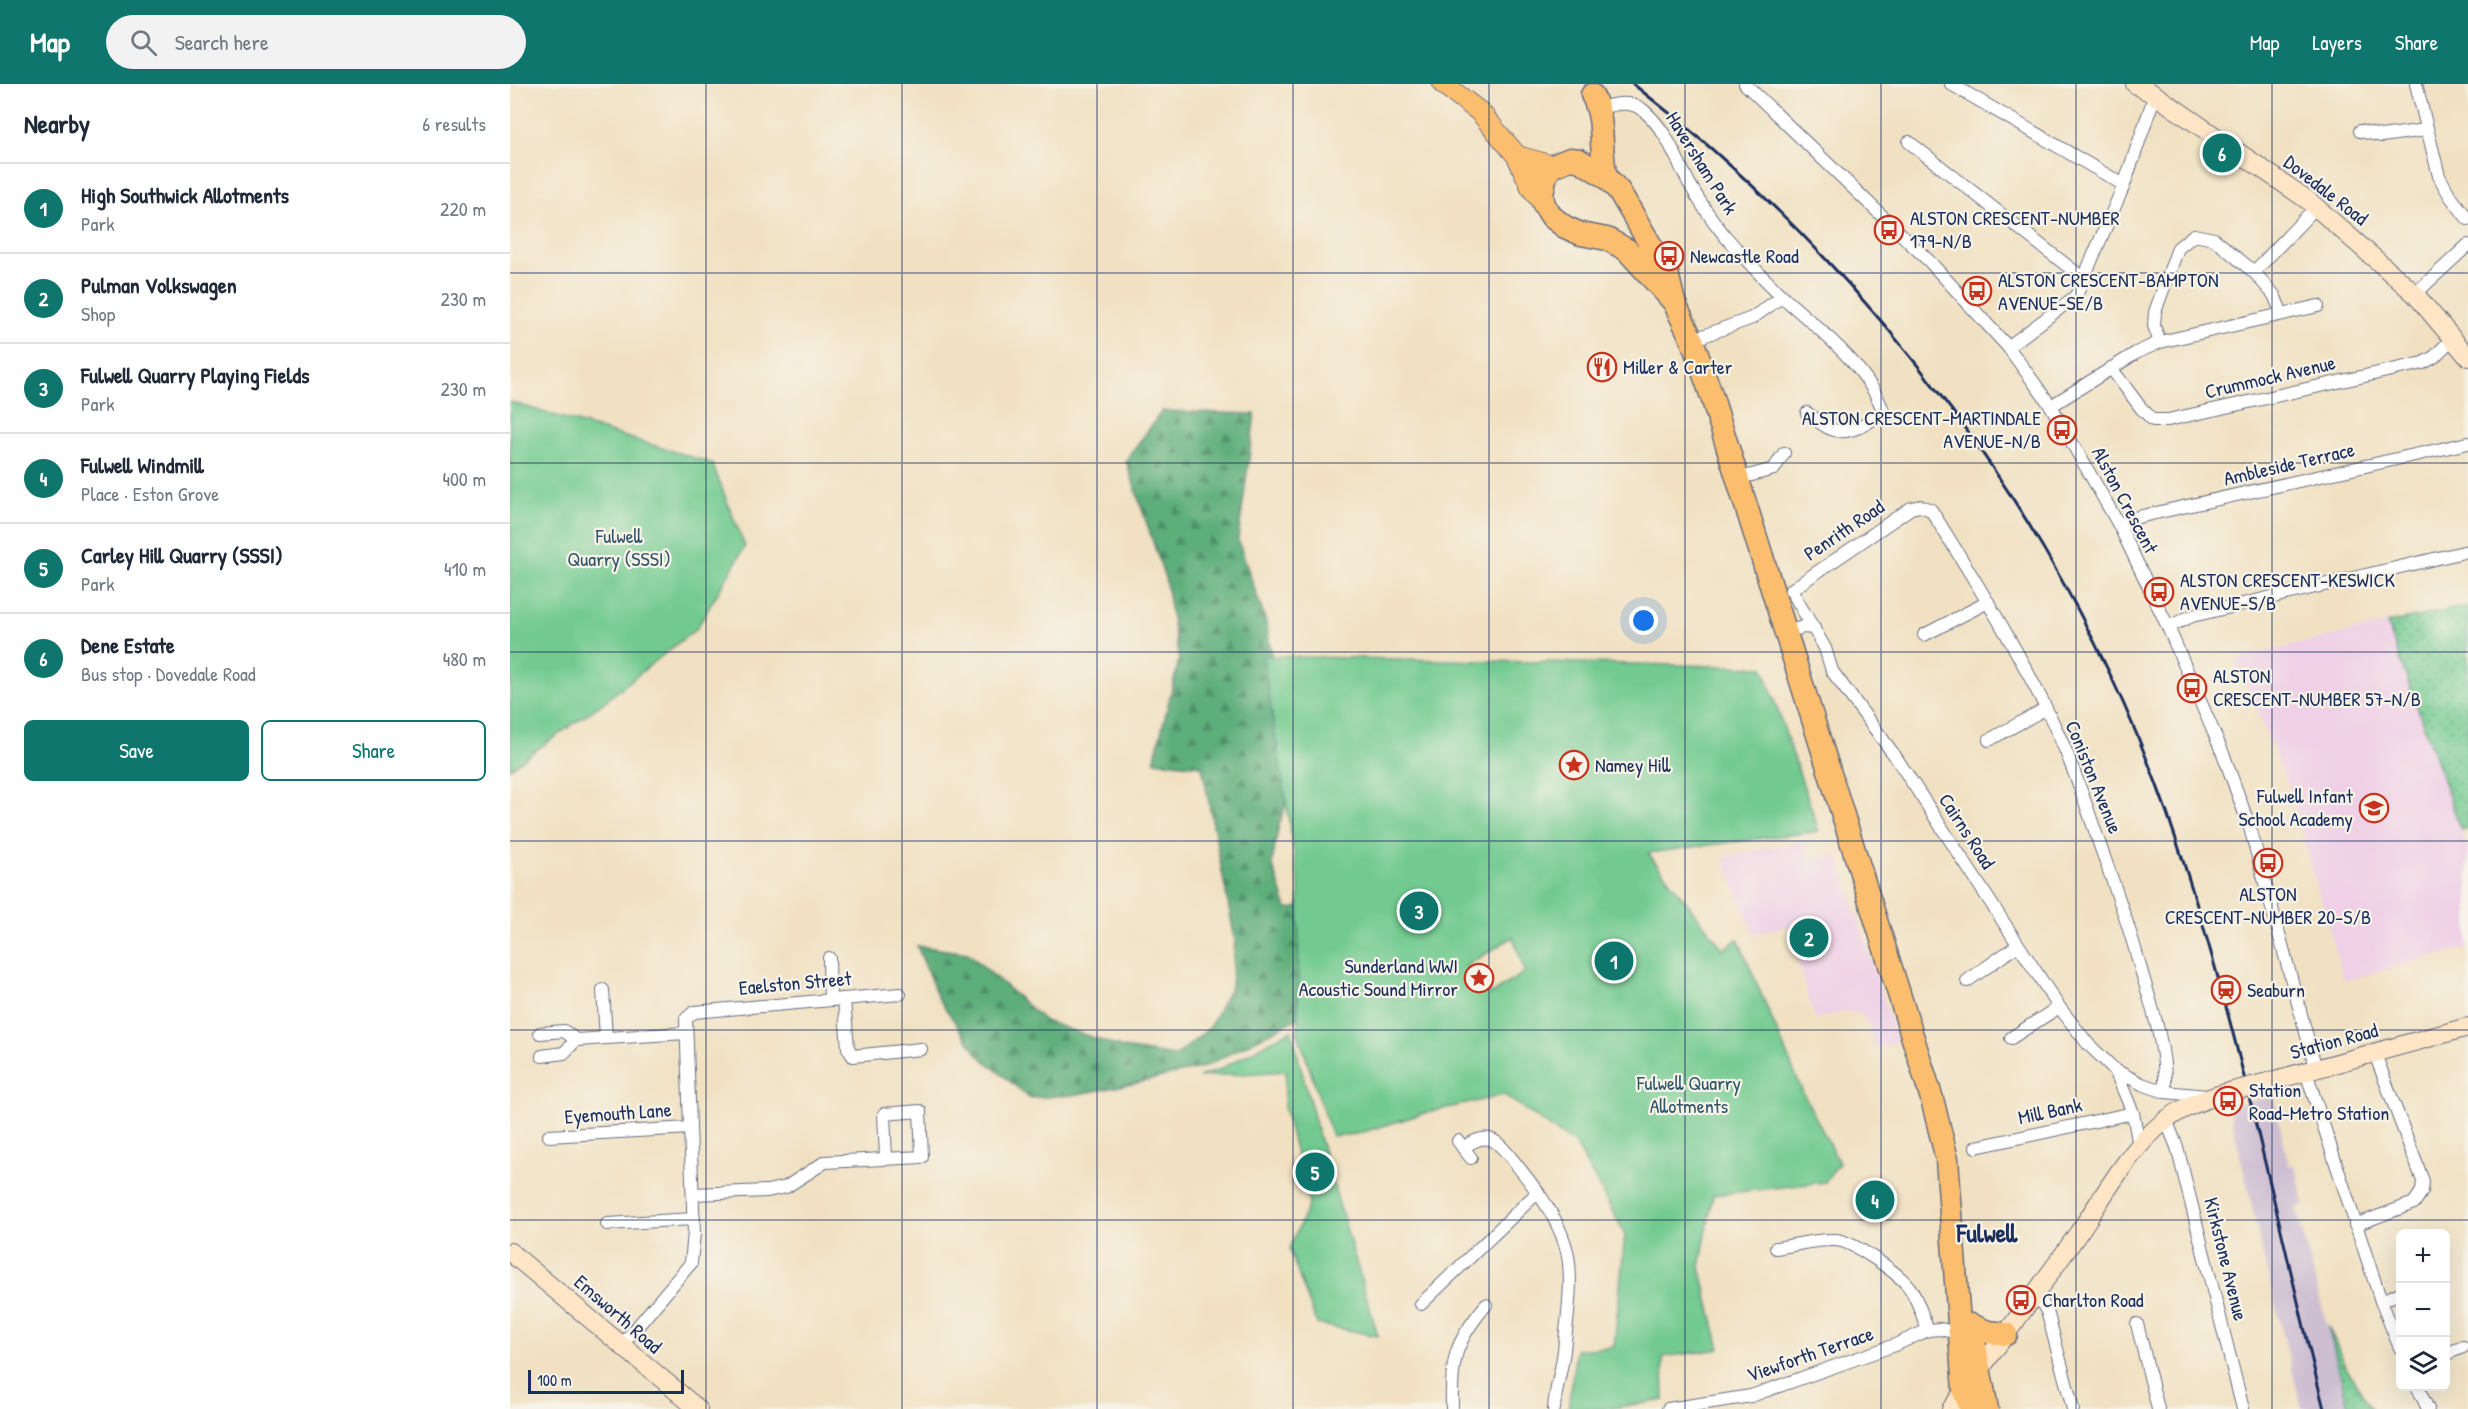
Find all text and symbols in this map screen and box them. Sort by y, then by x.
search box [106,15,526,69]
text: Map [30,23,70,61]
icon: search [127,26,160,59]
text: Search here [175,27,269,57]
text: Map [2250,28,2279,57]
text: Layers [2312,28,2362,57]
text: Share [2395,28,2438,57]
text: Nearby [24,106,90,141]
street label: Haversham Park [1660,106,1745,219]
text: 6 results [422,110,486,137]
pin: 6 [2202,130,2242,176]
street label: Dovedale Road [2279,148,2374,231]
text: High Southwick Allotments [81,180,289,210]
text: 1 [40,195,47,222]
text: 220 m [440,195,486,222]
place label: ALSTON CRESCENT-NUMBER 179-N/B [1910,204,2120,254]
text: Park [81,210,114,237]
bus stop icon: ALSTON CRESCENT-NUMBER 179-N/B [1873,214,1905,246]
bus stop icon: Newcastle Road [1653,240,1685,272]
place label: Newcastle Road [1690,242,1799,269]
place label: ALSTON CRESCENT-BAMPTON AVENUE-SE/B [1998,266,2219,316]
text: Pulman Volkswagen [81,270,237,300]
bus stop icon: ALSTON CRESCENT-BAMPTON AVENUE-SE/B [1961,275,1993,307]
text: 2 [39,285,48,312]
text: 230 m [441,285,486,312]
text: Shop [81,300,115,327]
street label: Crummock Avenue [2202,348,2338,405]
restaurant icon: Miller & Carter [1586,351,1618,383]
place label: Miller & Carter [1623,353,1733,380]
text: Fulwell Quarry Playing Fields [81,360,309,390]
text: 3 [39,375,48,402]
text: 230 m [441,375,486,402]
text: Park [81,390,114,417]
place label: ALSTON CRESCENT-MARTINDALE AVENUE-N/B [1802,404,2041,454]
bus stop icon: ALSTON CRESCENT-MARTINDALE AVENUE-N/B [2046,414,2078,446]
street label: Ambleside Terrace [2221,435,2357,492]
street label: Alston Crescent [2086,442,2165,559]
text: Fulwell Windmill [81,450,204,480]
text: 4 [40,465,47,492]
text: 400 m [442,465,486,492]
text: Place · Eston Grove [81,480,219,507]
street label: Penrith Road [1798,493,1889,566]
park label: Fulwell Quarry (SSSI) [567,522,671,572]
text: Carley Hill Quarry (SSSI) [81,540,283,570]
text: 5 [39,555,48,582]
text: 410 m [444,555,486,582]
place label: ALSTON CRESCENT-KESWICK AVENUE-S/B [2180,566,2395,616]
text: Park [81,570,114,597]
bus stop icon: ALSTON CRESCENT-KESWICK AVENUE-S/B [2143,576,2175,608]
your location [1629,606,1658,635]
text: Dene Estate [81,630,175,660]
text: 6 [40,645,47,672]
text: 480 m [443,645,486,672]
text: Bus stop · Dovedale Road [81,660,256,687]
place label: ALSTON CRESCENT-NUMBER 57-N/B [2213,662,2421,712]
bus stop icon: ALSTON CRESCENT-NUMBER 57-N/B [2176,672,2208,704]
street label: Coniston Avenue [2060,716,2129,837]
button: Save [24,720,249,781]
button: Share [261,720,486,781]
place icon: Namey Hill [1558,749,1590,781]
place label: Namey Hill [1595,751,1671,778]
place label: Fulwell Infant School Academy [2238,782,2354,832]
street label: Cairns Road [1933,788,2002,874]
school or university icon: Fulwell Infant School Academy [2358,792,2390,824]
bus stop icon: ALSTON CRESCENT-NUMBER 20-S/B [2252,847,2284,879]
place label: ALSTON CRESCENT-NUMBER 20-S/B [2165,880,2371,930]
pin: 3 [1400,888,1438,934]
pin: 2 [1790,916,1828,960]
pin: 1 [1594,938,1634,984]
place label: Sunderland WWI Acoustic Sound Mirror [1299,952,1458,1002]
place icon: Sunderland WWI Acoustic Sound Mirror [1463,962,1495,994]
street label: Eaelston Street [738,964,853,1001]
station icon: Seaburn [2210,974,2242,1006]
place label: Seaburn [2247,976,2305,1003]
street label: Station Road [2287,1016,2381,1065]
park label: Fulwell Quarry Allotments [1636,1069,1741,1119]
place label: Station Road-Metro Station [2249,1076,2389,1126]
bus stop icon: Station Road-Metro Station [2212,1085,2244,1117]
street label: Mill Bank [2015,1091,2084,1130]
street label: Eyemouth Lane [564,1095,672,1130]
pin: 5 [1296,1150,1334,1194]
pin: 4 [1856,1178,1894,1222]
street label: Kirkstone Avenue [2198,1195,2255,1323]
district label: Fulwell [1956,1215,2018,1250]
map controls [2396,1229,2450,1391]
button: + [2396,1229,2450,1283]
street label: Emsworth Road [569,1268,668,1359]
button: − [2396,1283,2450,1337]
bus stop icon: Charlton Road [2005,1284,2037,1316]
place label: Charlton Road [2042,1286,2144,1313]
street label: Viewforth Terrace [1743,1319,1877,1388]
button: layers [2396,1337,2450,1391]
scale bar [528,1367,684,1394]
text: 100 m [537,1369,572,1391]

